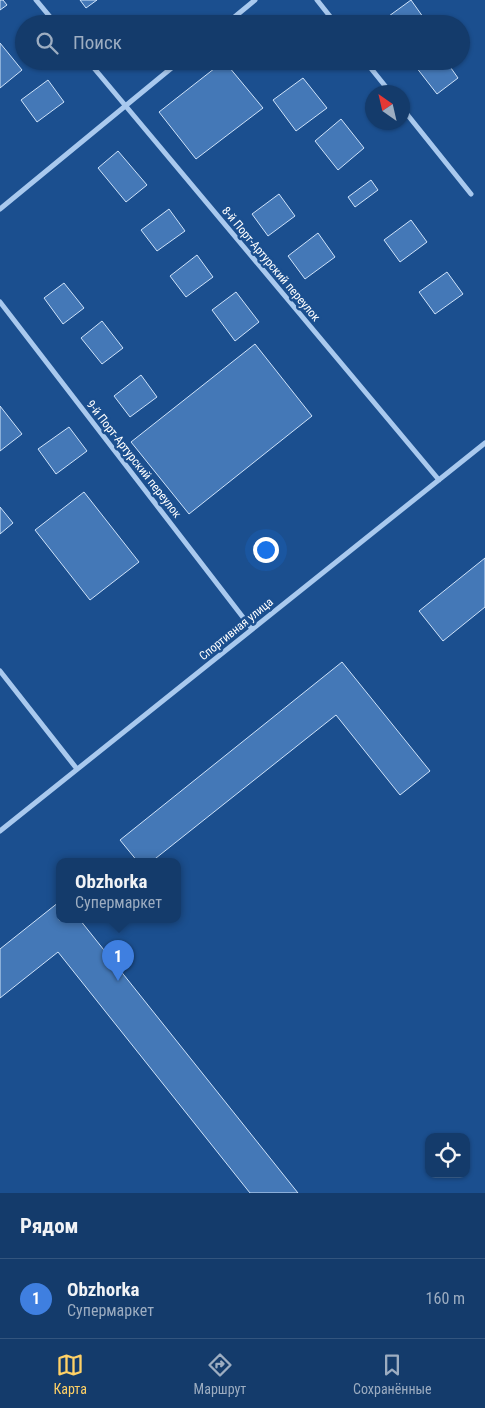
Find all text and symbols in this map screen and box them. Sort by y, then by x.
search box [15,15,470,70]
icon: search [33,29,61,57]
text: Поиск [73,31,122,54]
north arrow [365,85,410,130]
street label: 8-й Порт-Артурский переулок [219,204,323,324]
street label: 9-й Порт-Артурский переулок [84,397,184,521]
your location [253,537,279,563]
street label: Спортивная улица [196,595,276,663]
popup [56,858,181,923]
text: Obzhorka [75,870,147,893]
text: Супермаркет [75,893,162,912]
pin: 1 [102,940,134,981]
map controls [425,1133,470,1178]
button: locate [425,1133,470,1178]
text: Рядом [20,1214,79,1238]
text: Obzhorka [67,1278,139,1301]
text: 1 [32,1289,40,1308]
text: 160 m [426,1289,465,1308]
text: Супермаркет [67,1301,154,1320]
tab: Карта [53,1351,87,1397]
tab: Маршрут [194,1351,246,1397]
tab: Сохранённые [353,1351,432,1397]

